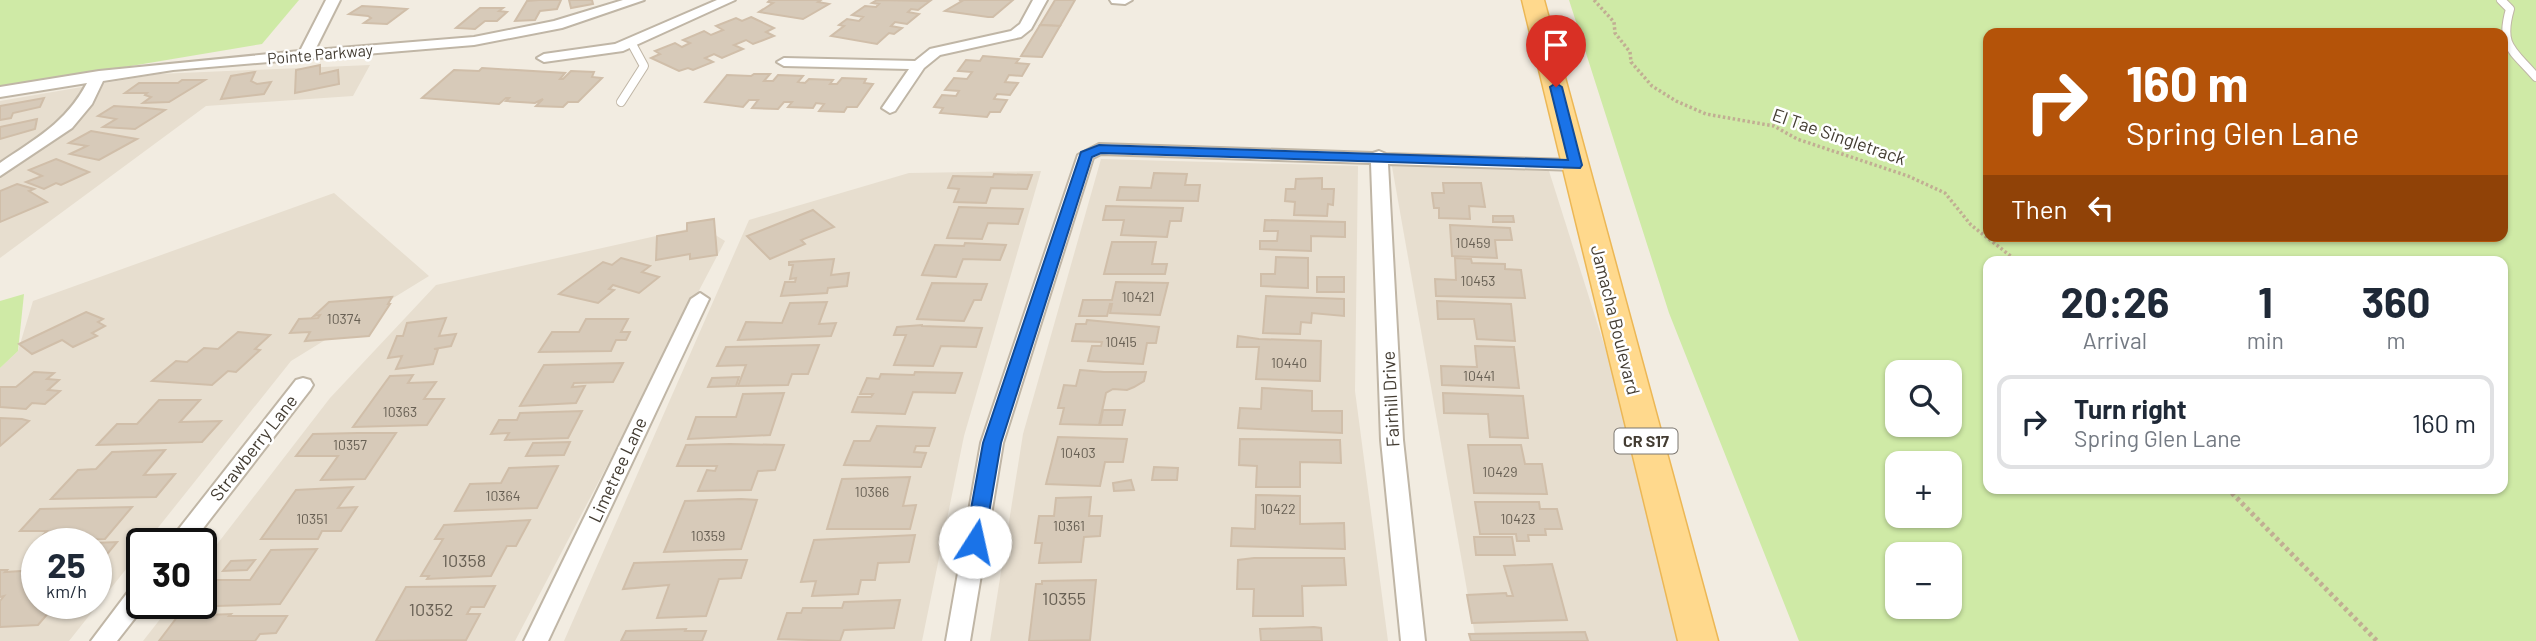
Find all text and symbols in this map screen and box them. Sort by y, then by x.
pin [1526,15,1586,87]
icon: arrive [1537,26,1575,64]
street label: Pointe Parkway [266,39,374,68]
text: 160 m [2126,53,2248,112]
icon: right [2011,56,2102,147]
street label: El Tae Singletrack [1770,103,1909,169]
text: Spring Glen Lane [2126,113,2359,151]
icon: left [2082,189,2120,227]
text: Then [2011,193,2068,224]
house number: 10459 [1455,234,1491,251]
street label: Jamacha Boulevard [1587,243,1645,397]
house number: 10453 [1461,272,1495,289]
text: 20:26 [2060,276,2169,326]
text: 1 [2258,276,2273,326]
text: 360 [2361,276,2431,326]
house number: 10421 [1122,288,1154,305]
house number: 10374 [327,310,361,327]
text: Arrival [2083,326,2147,354]
text: min [2247,326,2284,354]
text: m [2386,326,2406,354]
house number: 10415 [1105,333,1137,350]
street label: Fairhill Drive [1376,350,1404,448]
house number: 10440 [1271,354,1307,371]
map controls [1885,360,1962,619]
button: search [1885,360,1962,437]
house number: 10441 [1463,367,1495,384]
street label: Strawberry Lane [205,390,302,505]
text: Turn right [2074,393,2187,424]
house number: 10363 [383,403,417,420]
icon: right [2015,403,2053,441]
text: 160 m [2412,407,2476,438]
street label: Limetree Lane [583,414,651,526]
text: Spring Glen Lane [2074,424,2242,452]
road number: CR S17 [1614,428,1678,454]
house number: 10357 [333,436,367,453]
house number: 10403 [1060,444,1096,461]
button: + [1885,451,1962,528]
house number: 10429 [1482,463,1518,480]
house number: 10366 [855,483,889,500]
house number: 10364 [486,487,520,504]
house number: 10422 [1260,500,1296,517]
position arrow [938,505,1012,579]
house number: 10351 [296,510,328,527]
house number: 10423 [1500,510,1536,527]
house number: 10361 [1053,517,1085,534]
house number: 10359 [691,527,725,544]
speed limit sign: 30 [126,528,217,619]
button: − [1885,542,1962,619]
text: 25 [47,543,86,585]
house number: 10358 [442,549,486,571]
text: km/h [46,580,87,602]
house number: 10355 [1042,587,1086,609]
house number: 10352 [409,598,453,620]

